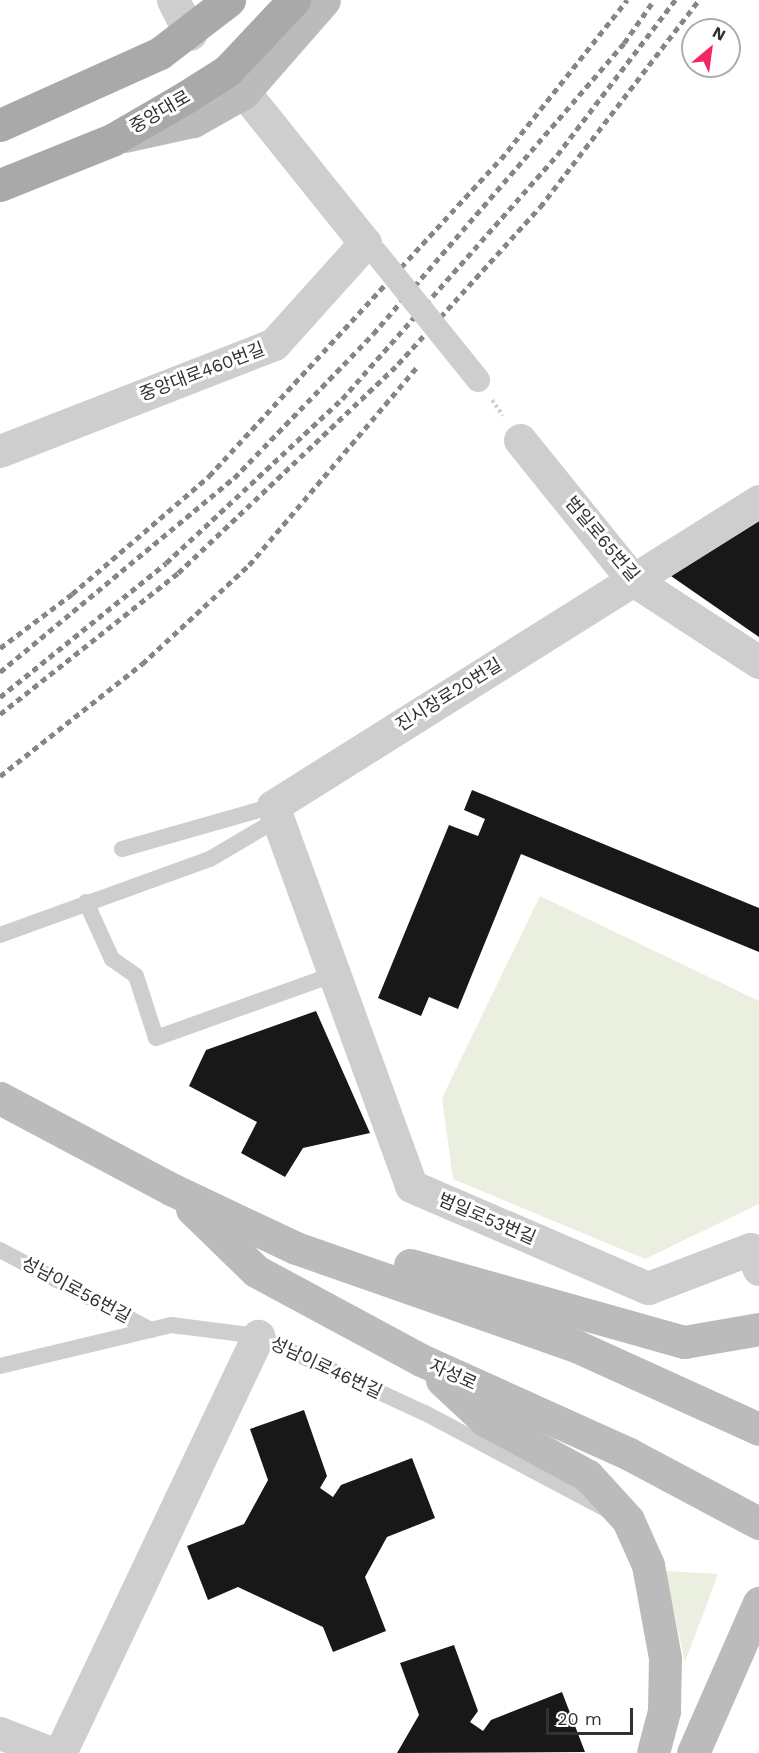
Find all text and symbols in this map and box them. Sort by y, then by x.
north arrow [681,18,741,78]
text: N [709,22,729,45]
street label: 중앙대로 [126,86,194,138]
street label: 중앙대로460번길 [136,338,268,406]
street label: 범일로65번길 [560,492,644,586]
street label: 진시장로20번길 [392,654,506,736]
street label: 범일로53번길 [435,1189,539,1249]
street label: 성남이로56번길 [18,1252,134,1328]
street label: 성남이로46번길 [266,1333,386,1403]
street label: 자성로 [426,1355,480,1395]
scale bar [549,1696,636,1734]
text: 20 m [557,1708,602,1729]

